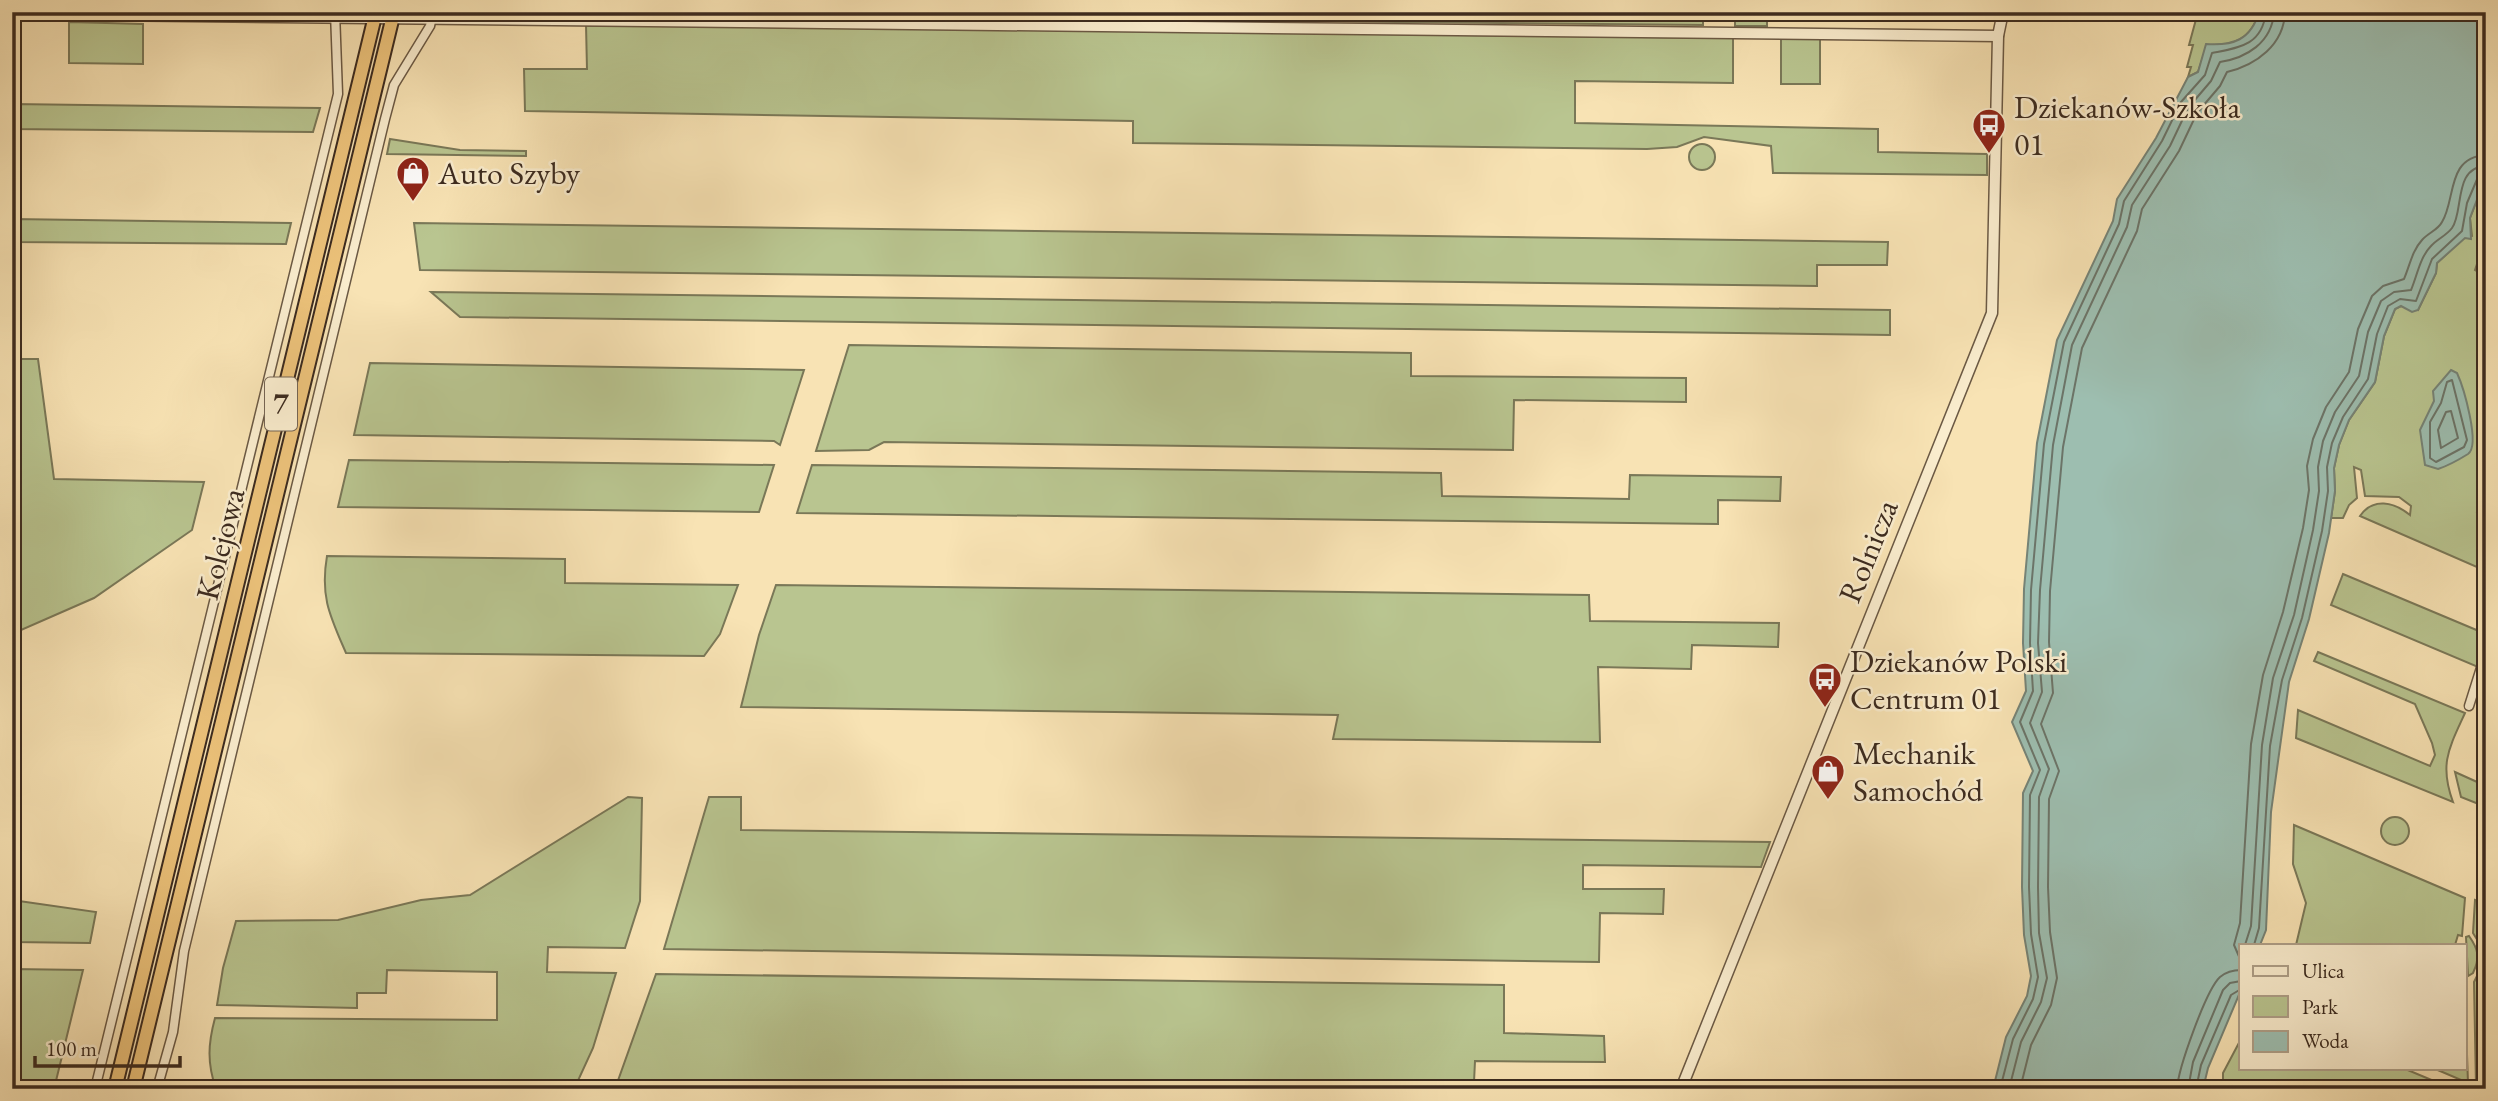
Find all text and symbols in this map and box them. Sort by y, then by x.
place label: Dziekanów-Szkoła 01 [2014,86,2241,165]
bus stop icon: Dziekanów-Szkoła 01 [1970,106,2008,155]
place label: Auto Szyby [437,152,581,194]
shop icon: Auto Szyby [394,154,432,203]
road number: 7 [265,378,297,430]
street label: Kolejowa [186,483,254,604]
street label: Rolnicza [1828,493,1908,609]
place label: Dziekanów Polski Centrum 01 [1850,640,2067,719]
bus stop icon: Dziekanów Polski Centrum 01 [1806,660,1844,709]
place label: Mechanik Samochód [1853,732,1984,811]
shop icon: Mechanik Samochód [1809,752,1847,801]
legend [2239,944,2466,1070]
text: Ulica [2302,957,2345,984]
text: Park [2302,993,2339,1020]
scale bar [35,1024,180,1068]
text: Woda [2302,1027,2349,1054]
text: 100 m [46,1035,97,1062]

